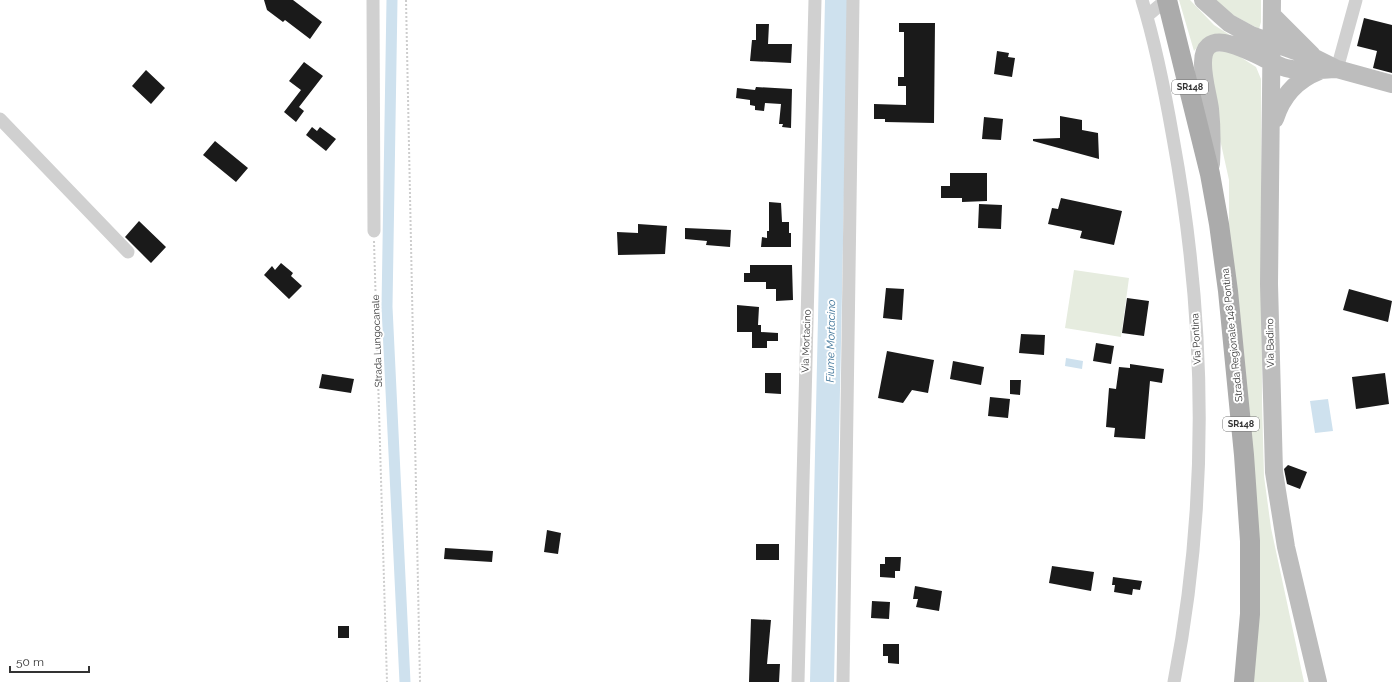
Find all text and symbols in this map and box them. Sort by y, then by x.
road number: SR148 [1172,80,1208,94]
street label: Strada Regionale 148 Pontina [1220,268,1244,402]
street label: Strada Lungocanale [370,294,384,388]
water label: Fiume Mortacino [824,299,838,383]
street label: Via Mortacino [799,309,813,373]
street label: Via Pontina [1189,313,1203,365]
street label: Via Badino [1264,318,1276,368]
road number: SR148 [1223,417,1259,431]
scale bar [10,648,89,674]
text: 50 m [16,655,44,669]

